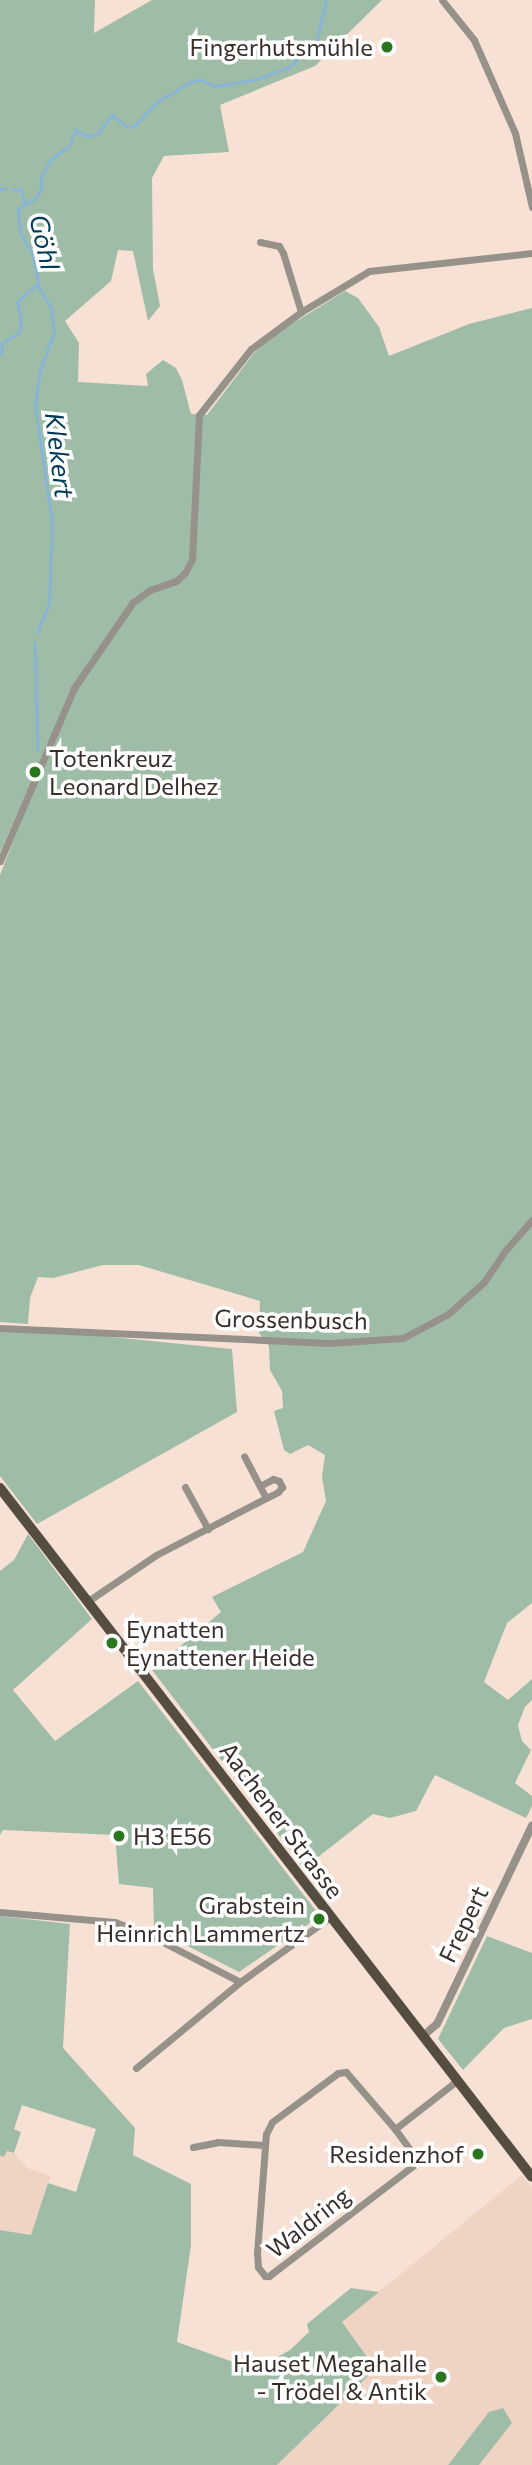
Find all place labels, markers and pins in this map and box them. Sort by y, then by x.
place label: Fingerhutsmühle [190,33,373,61]
marker: Fingerhutsmühle [379,39,395,55]
place label: Totenkreuz Leonard Delhez [49,744,218,800]
marker: Totenkreuz Leonard Delhez [27,764,43,780]
place label: Eynatten Eynattener Heide [126,1615,315,1671]
marker: Eynatten Eynattener Heide [104,1635,120,1651]
place label: H3 E56 [133,1822,212,1850]
marker: H3 E56 [111,1828,127,1844]
place label: Grabstein Heinrich Lammertz [96,1891,305,1947]
marker: Grabstein Heinrich Lammertz [311,1911,327,1927]
place label: Residenzhof [329,2140,464,2168]
marker: Residenzhof [470,2146,486,2162]
place label: Hauset Megahalle - Trödel & Antik [233,2349,427,2405]
marker: Hauset Megahalle - Trödel & Antik [433,2369,449,2385]

